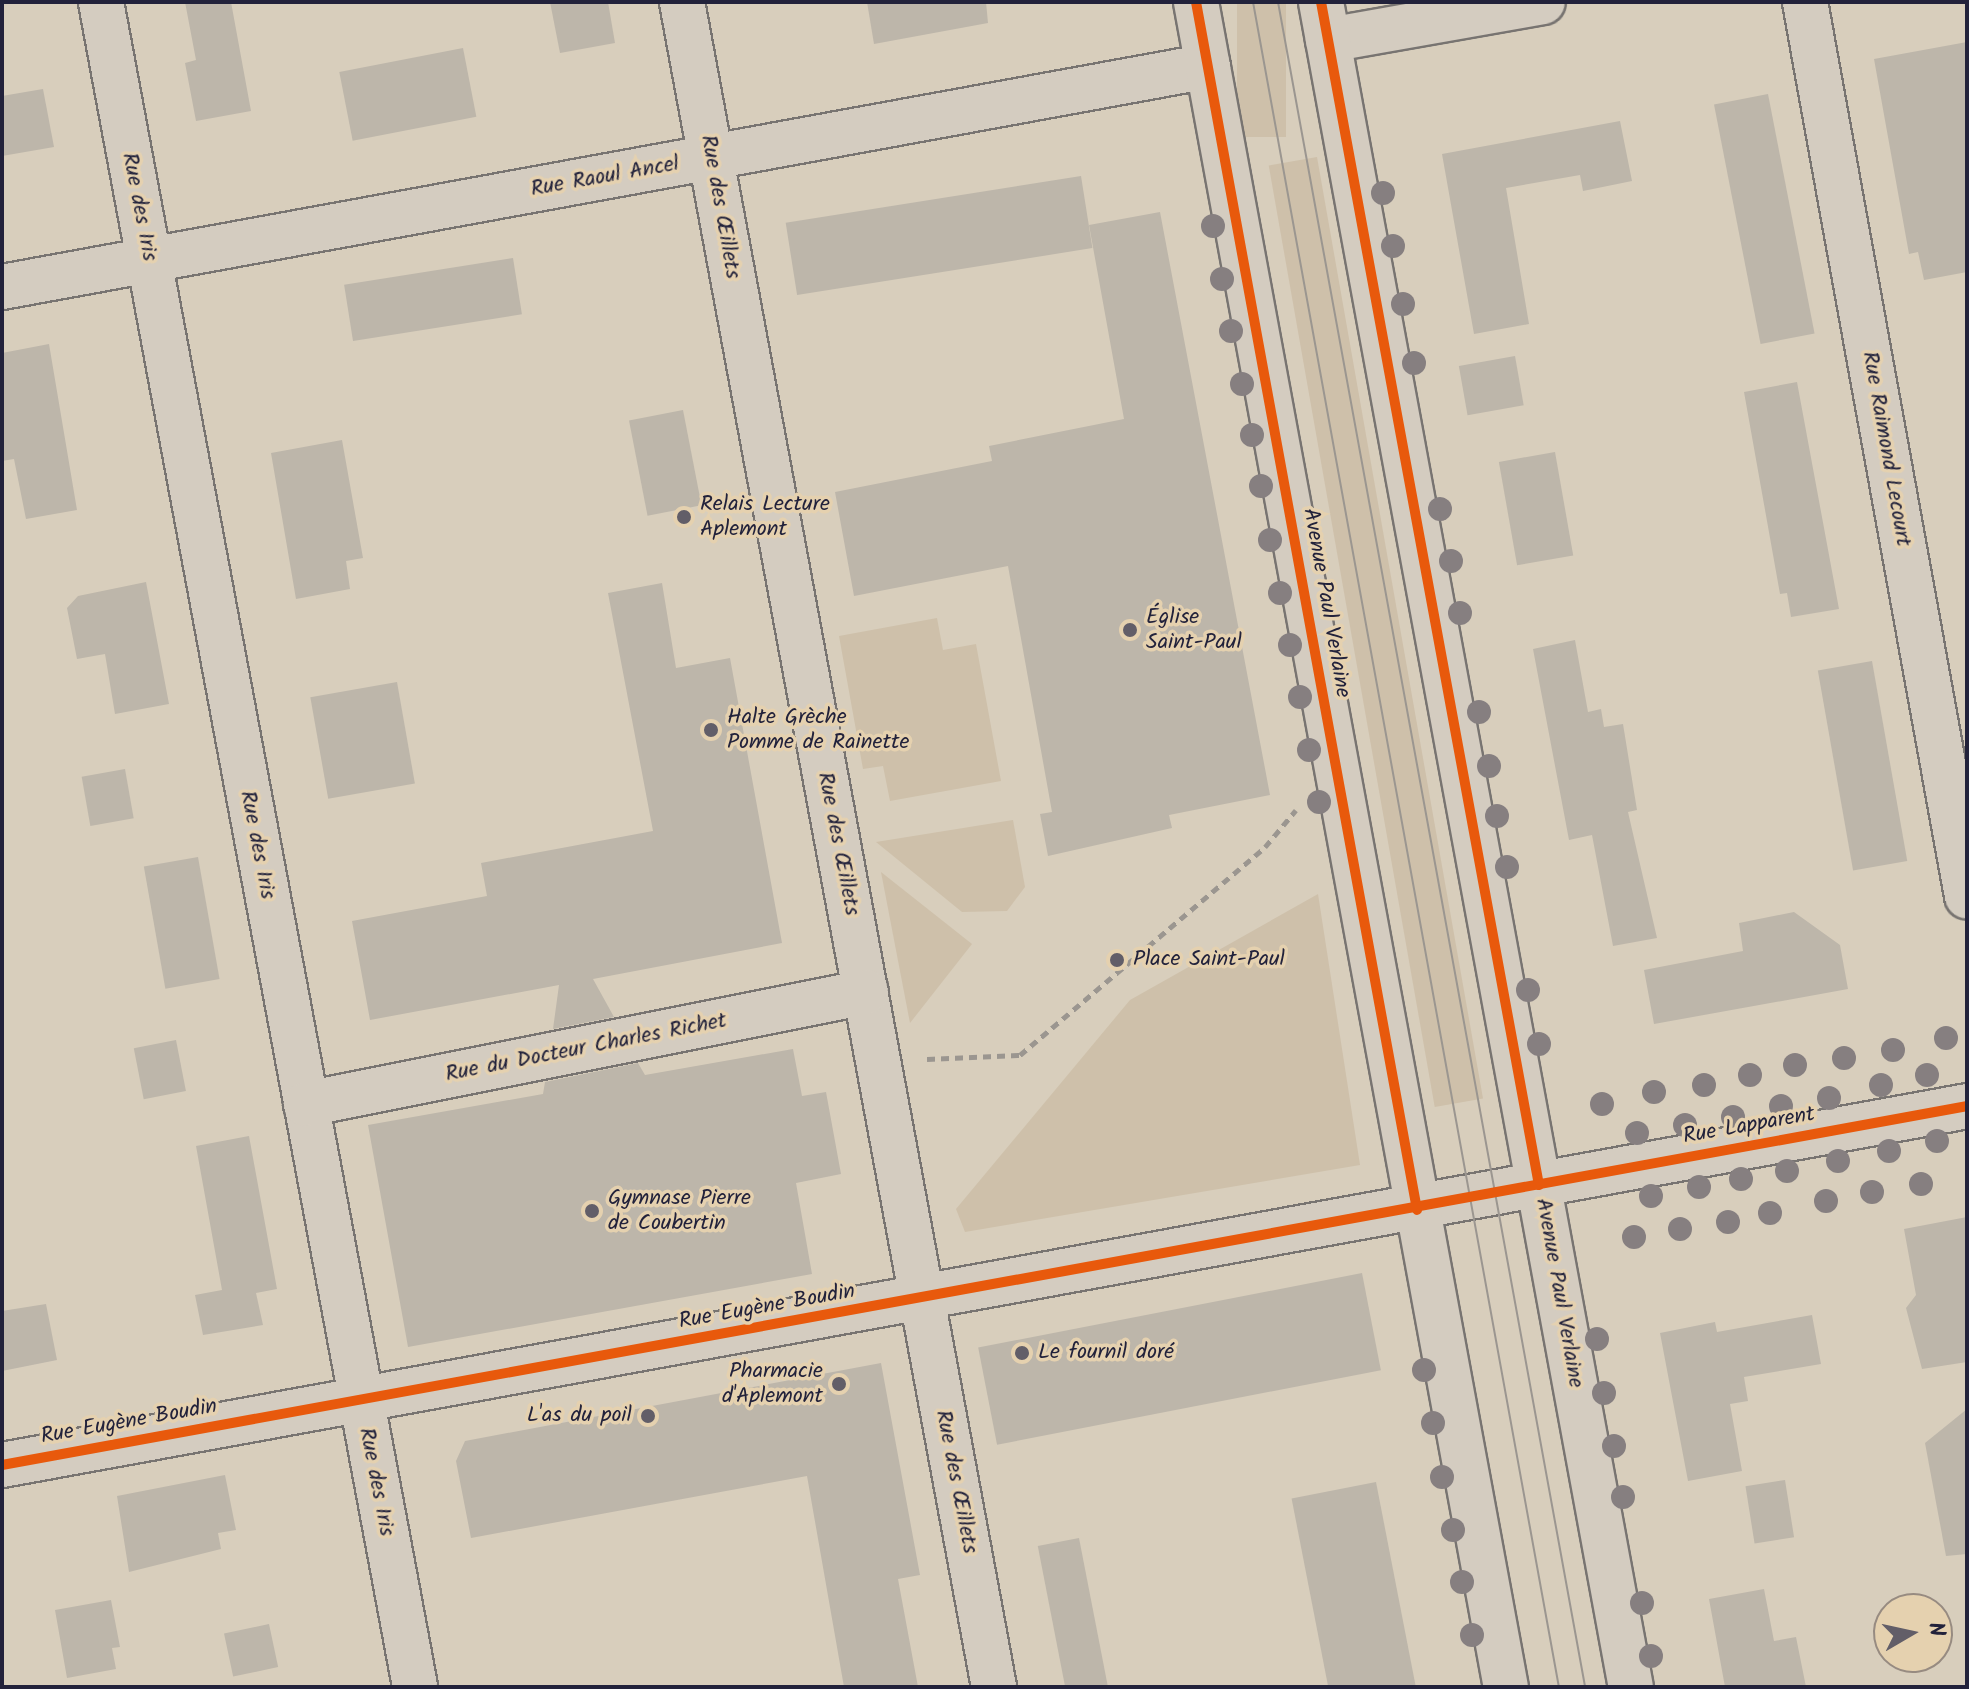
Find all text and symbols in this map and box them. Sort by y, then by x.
street label: Rue des Œillets [694,133,746,281]
street label: Rue des Iris [116,151,162,263]
street label: Rue Raoul Ancel [529,151,681,203]
street label: Rue Raimond Lecourt [1856,349,1916,549]
place label: Relais Lecture Aplemont [700,491,830,542]
street label: Avenue Paul Verlaine [1296,506,1356,700]
marker: Relais Lecture Aplemont [675,508,693,526]
place label: Église Saint-Paul [1146,604,1242,656]
marker: Église Saint-Paul [1121,621,1139,639]
place label: Halte Grèche Pomme de Rainette [727,704,909,756]
marker: Halte Grèche Pomme de Rainette [702,721,720,739]
street label: Rue des Œillets [811,770,865,918]
street label: Rue des Iris [234,789,280,901]
place label: Place Saint-Paul [1133,947,1285,973]
marker: Place Saint-Paul [1108,951,1126,969]
street label: Rue du Docteur Charles Richet [443,1008,729,1088]
street label: Rue Lapparent [1681,1101,1817,1151]
place label: Gymnase Pierre de Coubertin [608,1185,751,1236]
street label: Avenue Paul Verlaine [1529,1196,1589,1390]
marker: Gymnase Pierre de Coubertin [583,1202,601,1220]
street label: Rue Eugène Boudin [677,1278,857,1336]
place label: Le fournil doré [1038,1340,1174,1366]
marker: Le fournil doré [1013,1344,1031,1362]
place label: Pharmacie d'Aplemont [722,1358,823,1410]
marker: Pharmacie d'Aplemont [830,1375,848,1393]
street label: Rue Eugène Boudin [39,1393,219,1451]
place label: L'as du poil [527,1403,632,1429]
marker: L'as du poil [639,1407,657,1425]
street label: Rue des Œillets [929,1408,983,1556]
street label: Rue des Iris [353,1426,399,1538]
north arrow [1873,1593,1953,1673]
text: N [1917,1620,1954,1639]

